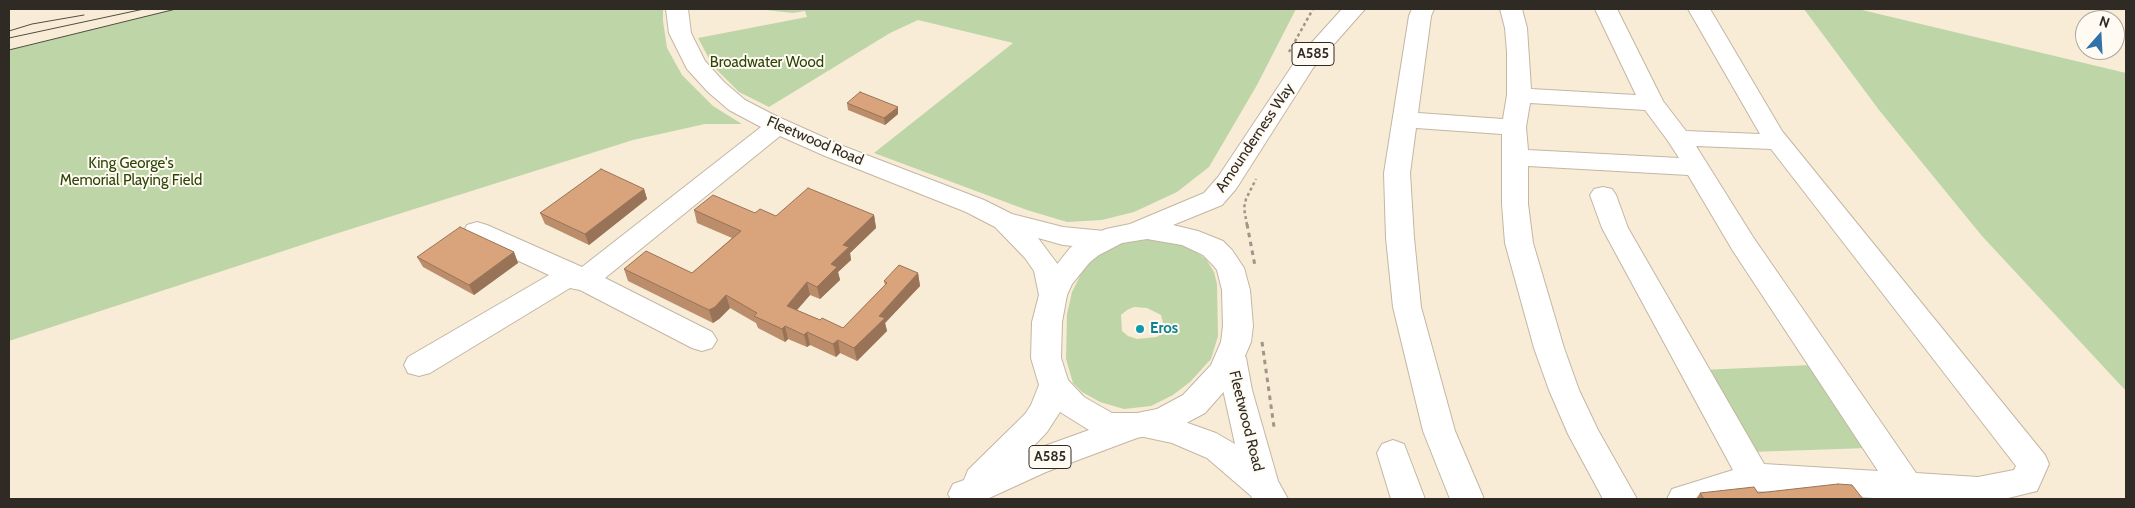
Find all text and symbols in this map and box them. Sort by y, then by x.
north arrow [2075,10,2125,60]
text: N [2097,12,2112,32]
road number: A585 [1292,42,1334,66]
park label: Broadwater Wood [710,54,824,72]
street label: Amounderness Way [1212,80,1298,196]
street label: Fleetwood Road [764,113,866,169]
park label: King George's Memorial Playing Field [60,155,202,190]
place label: Eros [1150,320,1178,338]
marker: Eros [1134,323,1146,335]
street label: Fleetwood Road [1225,369,1267,473]
road number: A585 [1029,446,1071,468]

